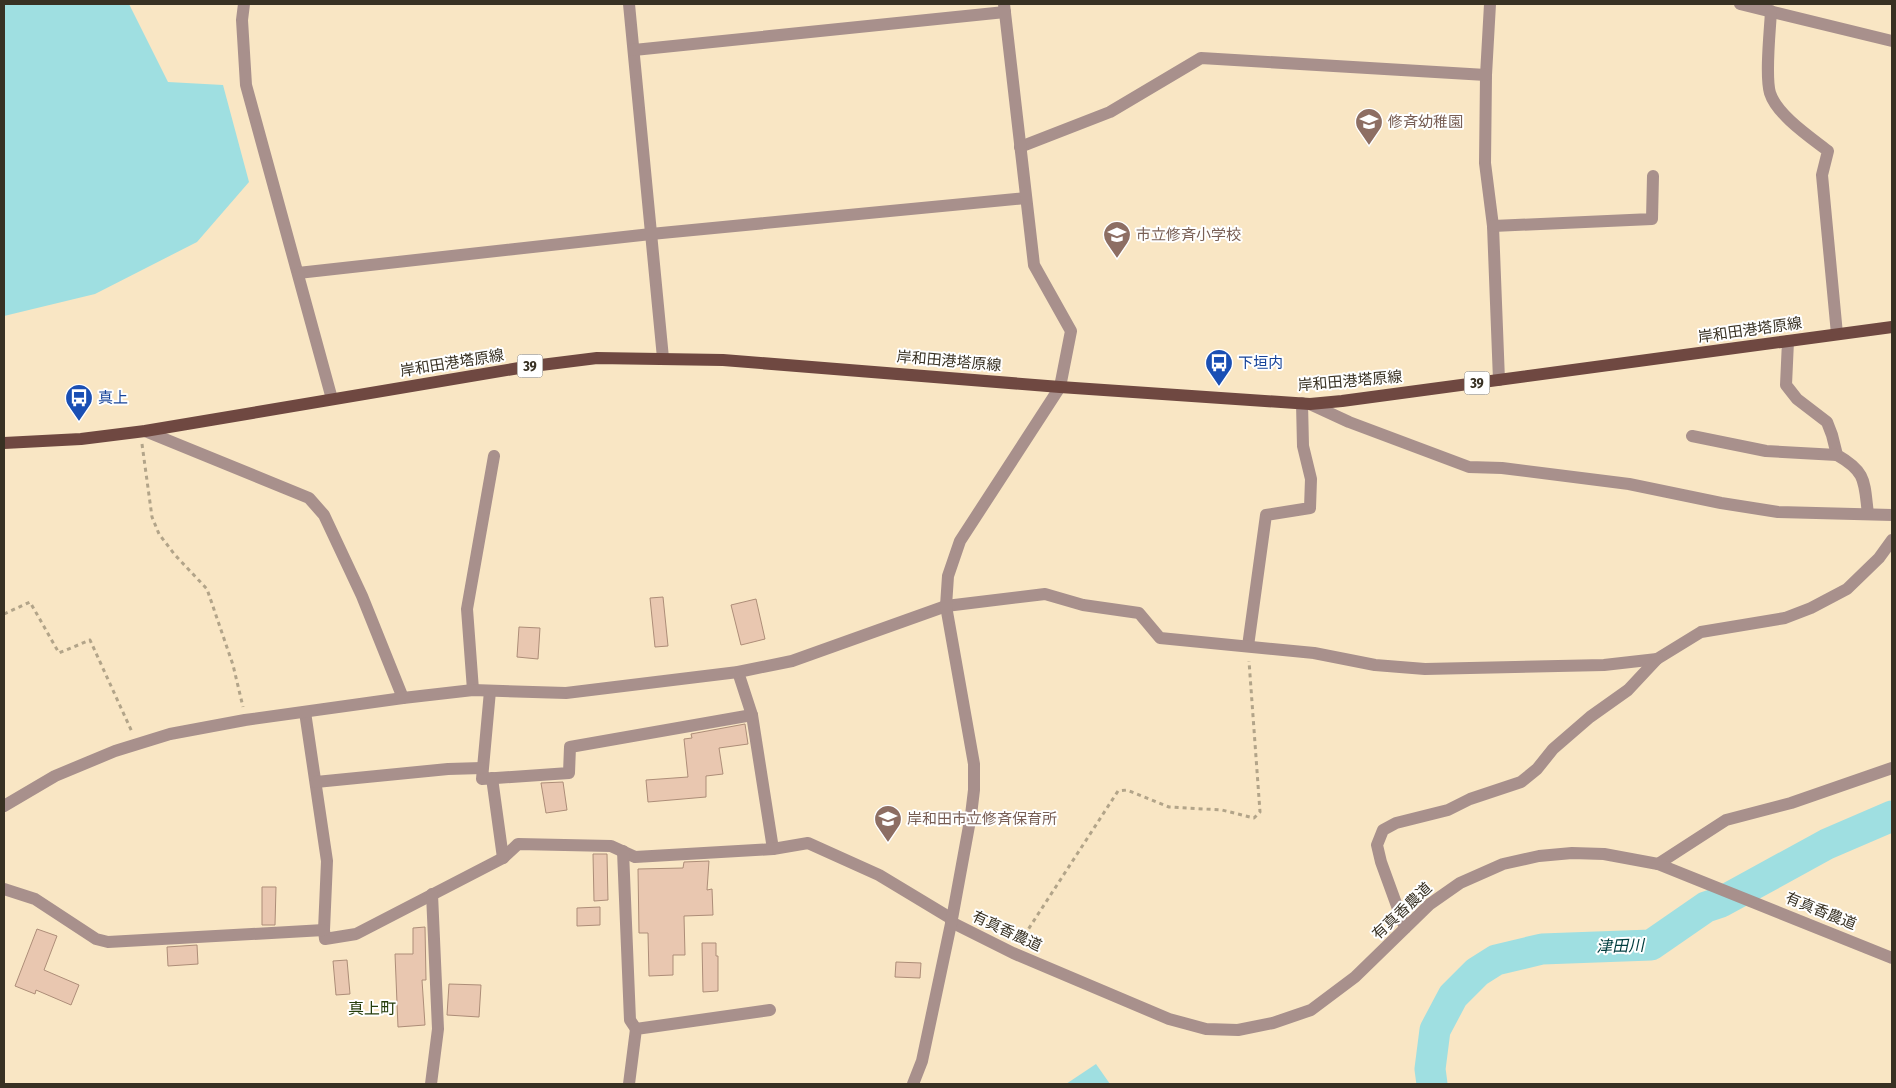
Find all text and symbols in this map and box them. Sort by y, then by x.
school or university icon: 修斉幼稚園 [1354,107,1384,146]
place label: 修斉幼稚園 [1388,113,1463,131]
school or university icon: 市立修斉小学校 [1102,220,1132,259]
place label: 市立修斉小学校 [1136,226,1241,244]
street label: 岸和田港塔原線 [1697,314,1803,346]
street label: 岸和田港塔原線 [399,346,505,380]
street label: 岸和田港塔原線 [896,347,1002,375]
bus stop icon: 下垣内 [1204,348,1234,387]
road number: 39 [518,354,542,378]
place label: 下垣内 [1238,354,1283,372]
street label: 岸和田港塔原線 [1297,367,1403,395]
road number: 39 [1464,372,1490,394]
bus stop icon: 真上 [64,383,94,422]
place label: 真上 [98,389,128,407]
school or university icon: 岸和田市立修斉保育所 [873,804,903,843]
place label: 岸和田市立修斉保育所 [907,810,1057,828]
street label: 有真香農道 [1368,879,1436,943]
street label: 有真香農道 [1783,889,1859,933]
street label: 有真香農道 [969,907,1045,955]
water label: 津田川 [1596,936,1646,956]
district label: 真上町 [348,999,396,1018]

